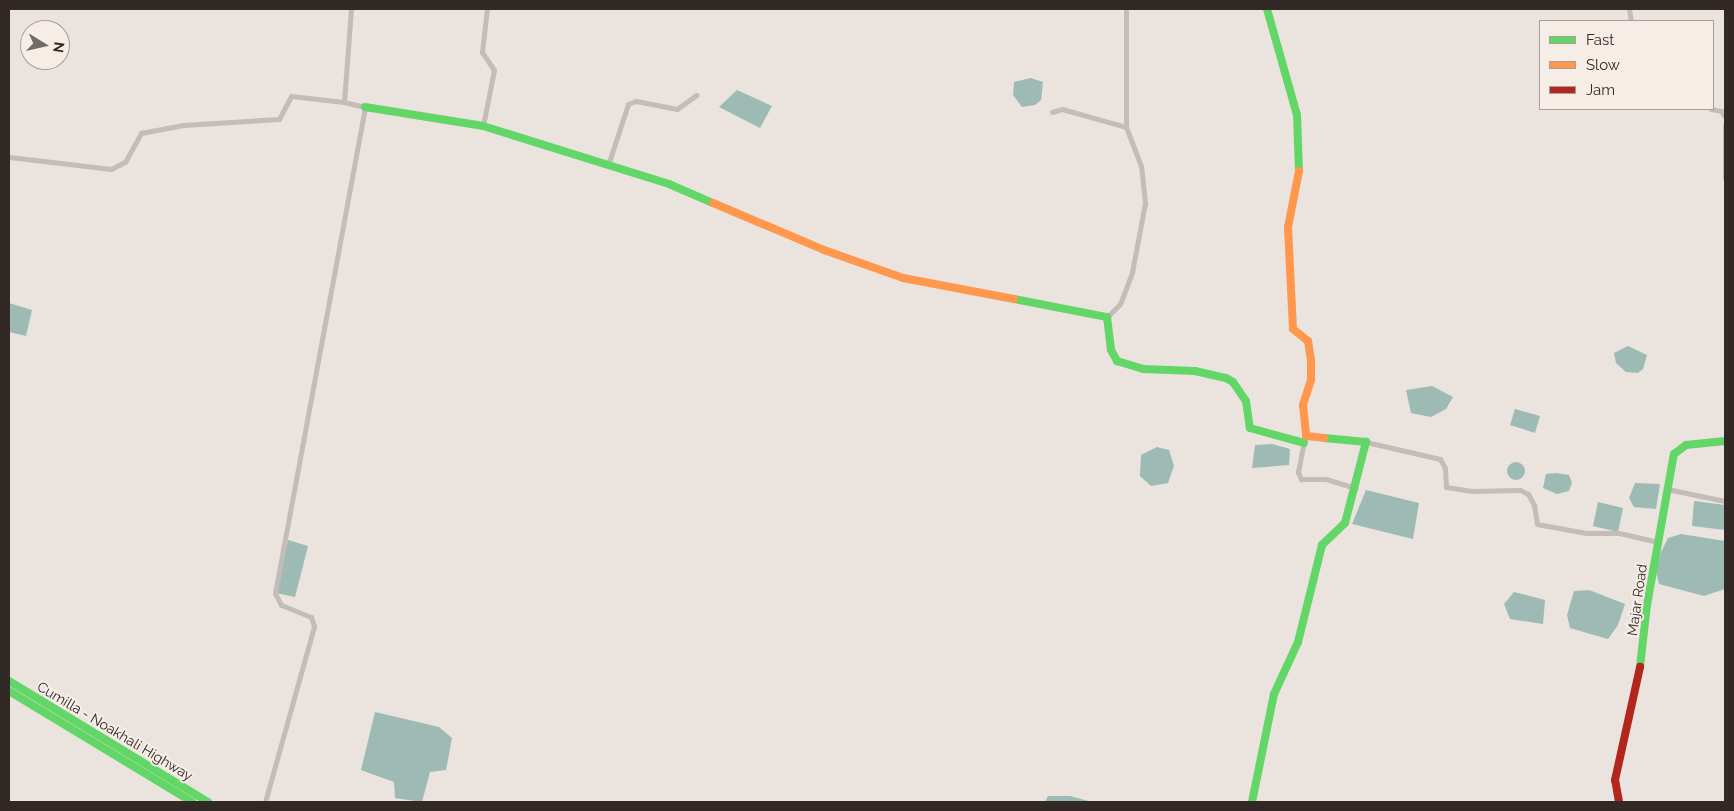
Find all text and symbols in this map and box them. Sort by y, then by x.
north arrow [20,20,70,70]
legend [1539,20,1714,110]
text: Fast [1586,31,1614,49]
text: N [50,41,68,54]
text: Slow [1586,56,1620,74]
text: Jam [1586,81,1615,99]
street label: Majar Road [1624,563,1650,637]
street label: Cumilla - Noakhali Highway [34,678,196,784]

